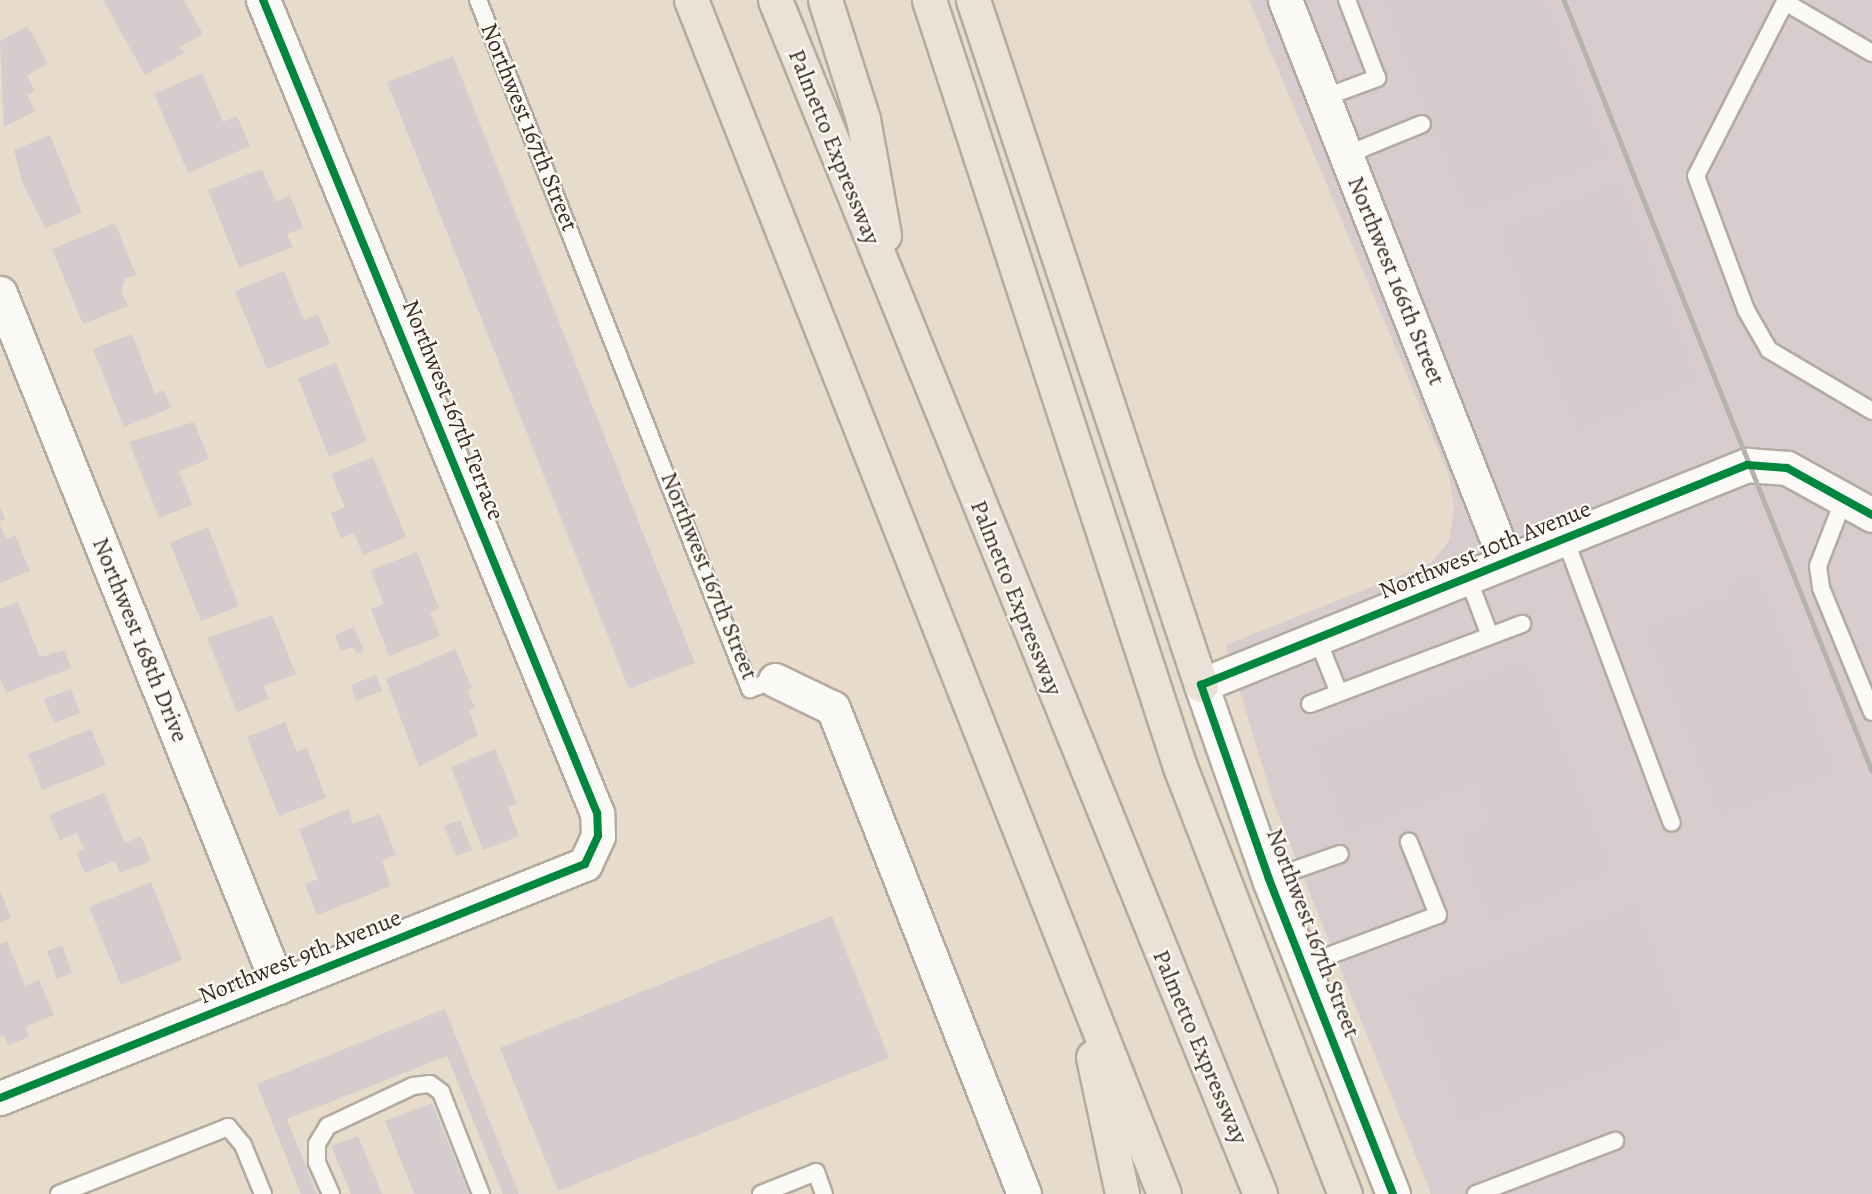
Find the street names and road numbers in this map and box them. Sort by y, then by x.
street label: Northwest 167th Street [474,19,584,235]
street label: Palmetto Expressway [782,45,886,249]
street label: Northwest 166th Street [1341,172,1451,390]
street label: Northwest 167th Terrace [396,296,510,524]
street label: Northwest 167th Street [654,468,764,684]
street label: Northwest 10th Avenue [1375,494,1595,606]
street label: Palmetto Expressway [964,496,1068,700]
street label: Northwest 168th Drive [86,533,194,747]
street label: Northwest 167th Street [1260,824,1366,1042]
street label: Northwest 9th Avenue [195,903,405,1011]
street label: Palmetto Expressway [1146,946,1254,1148]

